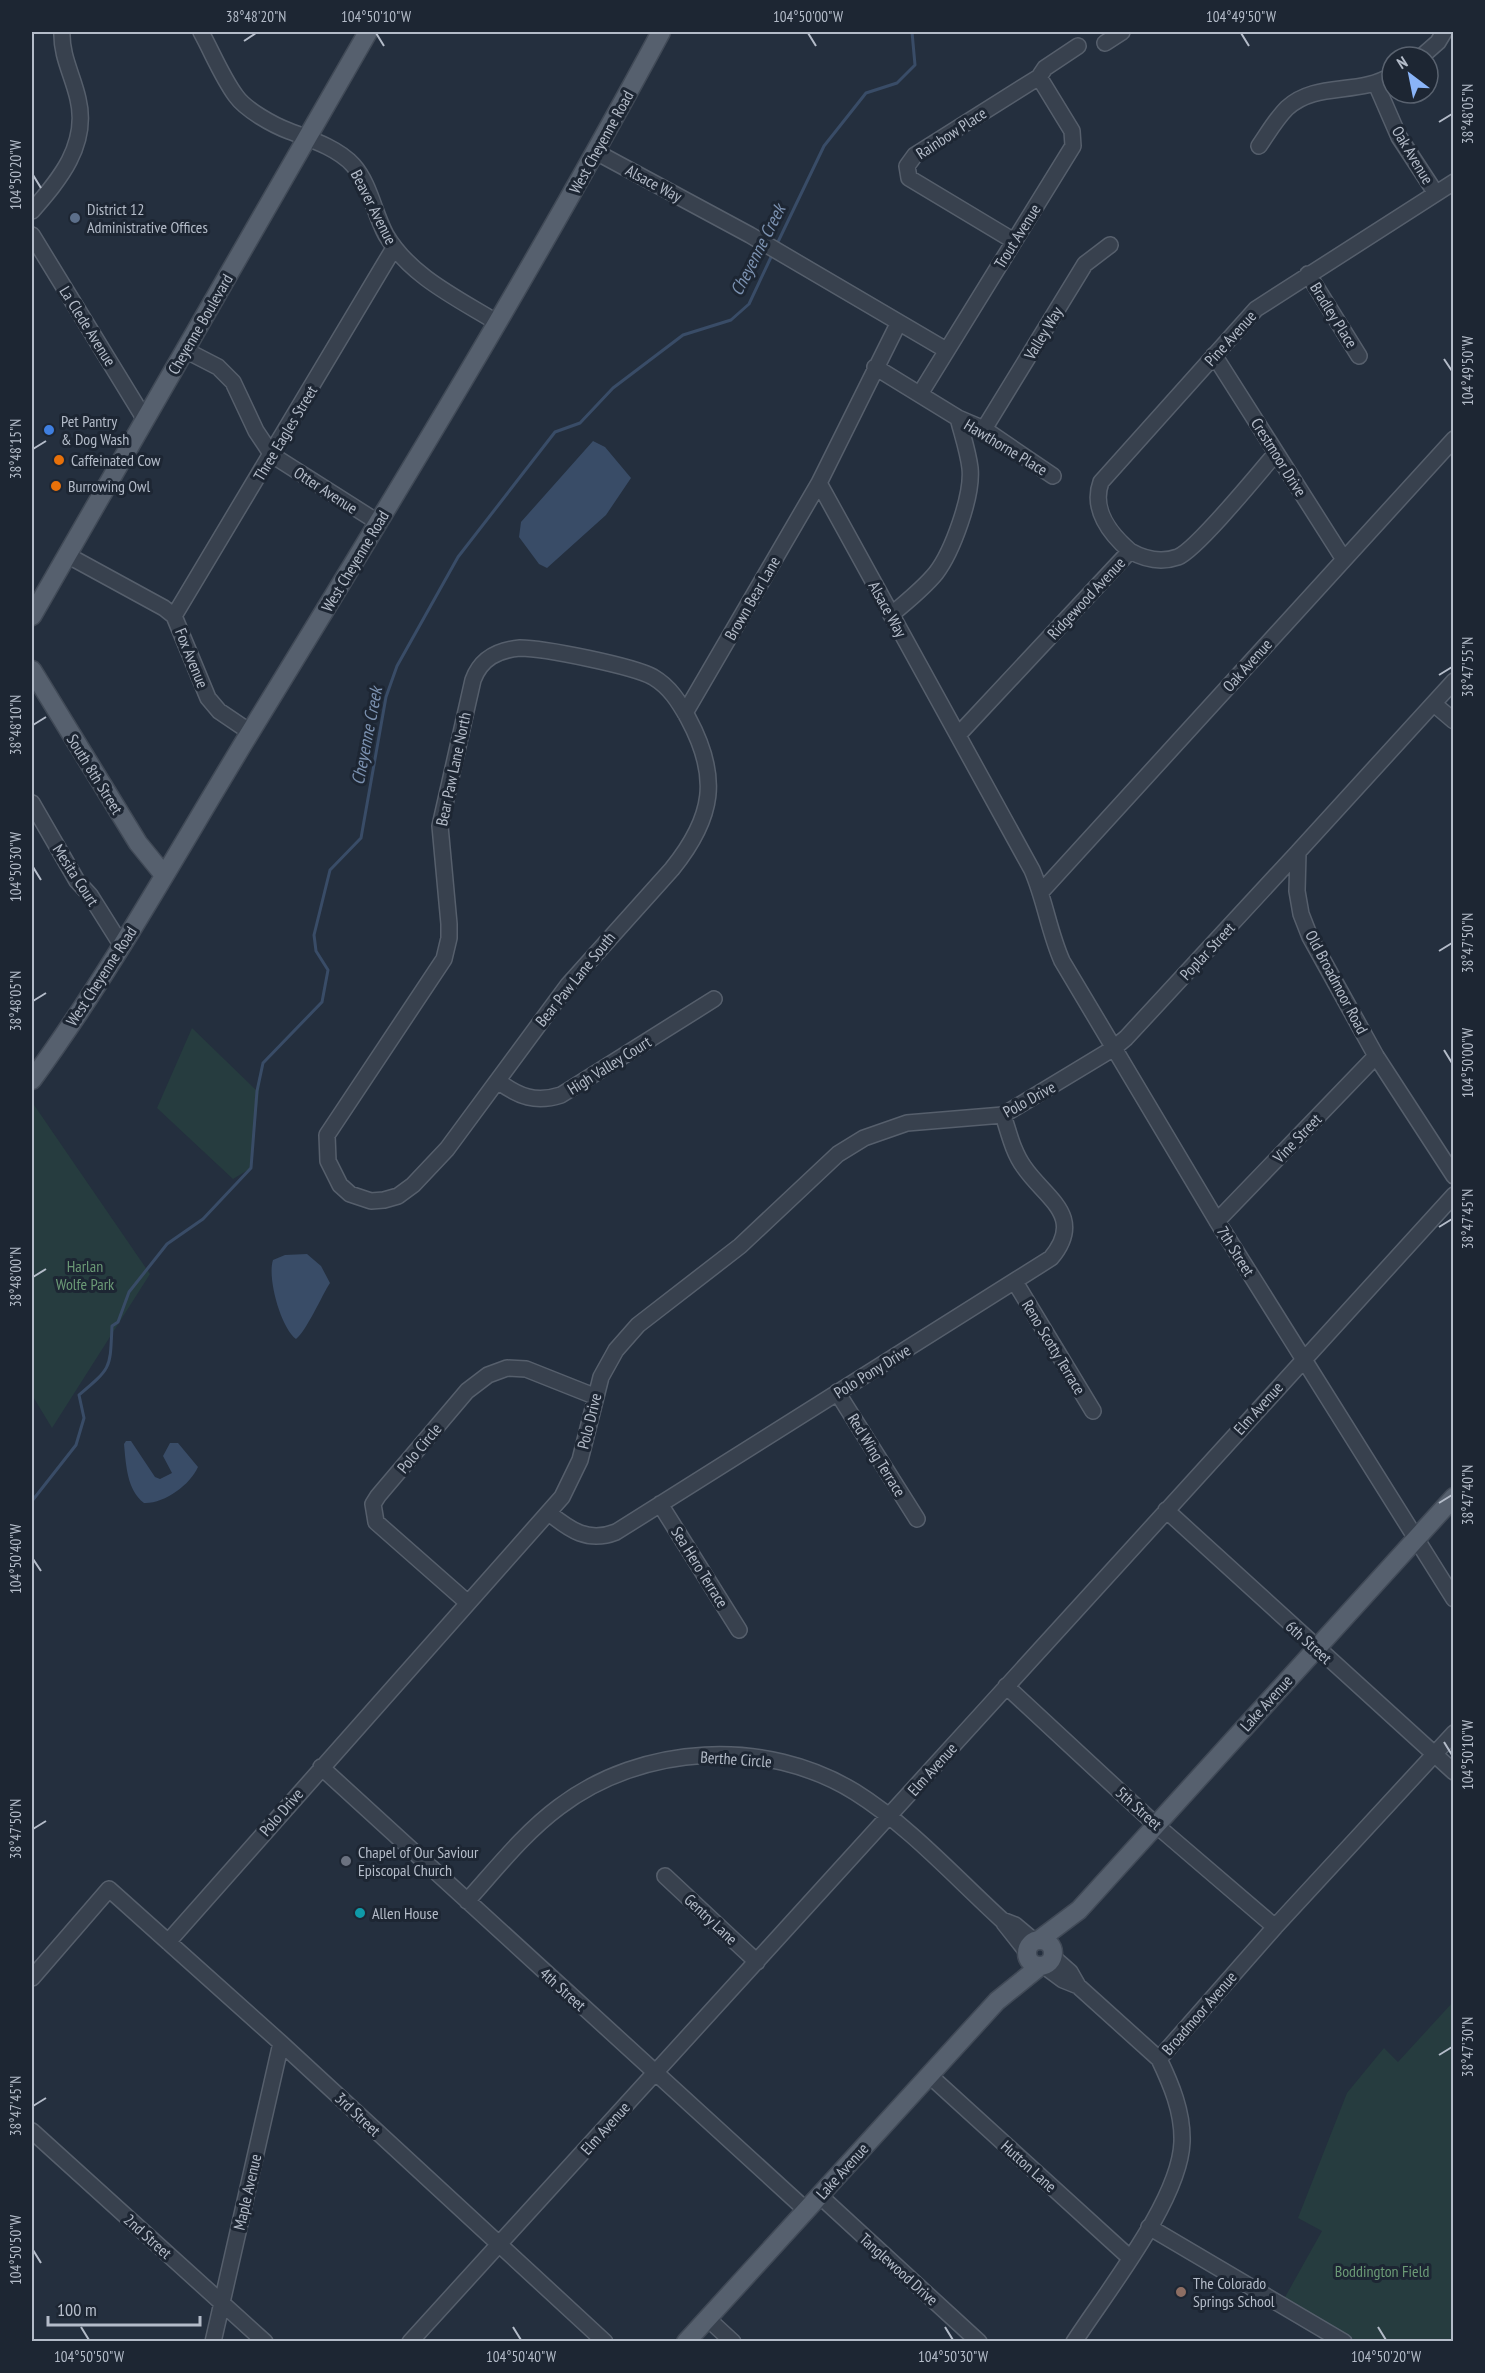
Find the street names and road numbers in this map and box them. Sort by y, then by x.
street label: West Cheyenne Road [564,87,638,197]
street label: Rainbow Place [912,103,990,163]
street label: Oak Avenue [1388,122,1438,188]
street label: Alsace Way [622,160,686,206]
street label: Beaver Avenue [347,166,401,248]
street label: Trout Avenue [989,200,1045,272]
street label: Cheyenne Boulevard [163,270,237,378]
street label: Bradley Place [1306,278,1362,352]
street label: La Clede Avenue [55,282,121,370]
street label: Valley Way [1019,303,1067,364]
street label: Pine Avenue [1200,306,1260,370]
street label: Three Eagles Street [249,381,322,484]
street label: Hawthorne Place [961,414,1051,480]
street label: Crestmoor Drive [1247,414,1311,500]
street label: Otter Avenue [290,462,362,518]
street label: West Cheyenne Road [317,507,393,615]
street label: Brown Bear Lane [720,553,784,643]
street label: Ridgewood Avenue [1043,553,1129,643]
street label: Alsace Way [864,578,912,640]
street label: Fox Avenue [171,625,213,691]
street label: Oak Avenue [1218,634,1276,696]
street label: Bear Paw Lane North [431,710,475,828]
street label: South 8th Street [62,730,128,818]
street label: Mesita Court [49,840,104,910]
street label: Poplar Street [1175,918,1239,984]
street label: West Cheyenne Road [61,922,141,1030]
street label: Old Broadmoor Road [1301,927,1373,1037]
street label: Bear Paw Lane South [531,928,619,1030]
street label: High Valley Court [563,1031,655,1099]
street label: Polo Drive [999,1076,1059,1122]
street label: Vine Street [1268,1109,1326,1168]
street label: 7th Street [1213,1222,1259,1280]
street label: Reno Scotty Terrace [1018,1296,1090,1398]
street label: Polo Pony Drive [830,1340,914,1402]
street label: Elm Avenue [1229,1377,1287,1439]
street label: Polo Drive [572,1391,606,1451]
street label: Red Wing Terrace [844,1410,910,1500]
street label: Polo Circle [392,1419,446,1477]
street label: Sea Hero Terrace [667,1523,733,1611]
street label: 6th Street [1282,1616,1337,1668]
street label: Lake Avenue [1236,1671,1296,1735]
street label: Elm Avenue [903,1738,961,1800]
street label: Berthe Circle [700,1747,772,1771]
street label: 5th Street [1112,1782,1167,1834]
street label: Polo Drive [255,1784,307,1840]
street label: Gentry Lane [680,1889,742,1949]
street label: 4th Street [536,1963,591,2015]
street label: Broadmoor Avenue [1157,1967,1241,2059]
street label: 3rd Street [331,2088,385,2140]
street label: Elm Avenue [576,2097,634,2159]
street label: Hutton Lane [997,2136,1061,2196]
street label: Lake Avenue [812,2139,872,2203]
street label: Maple Avenue [229,2152,265,2232]
street label: 2nd Street [120,2209,177,2263]
street label: Tanglewood Drive [856,2228,942,2310]

